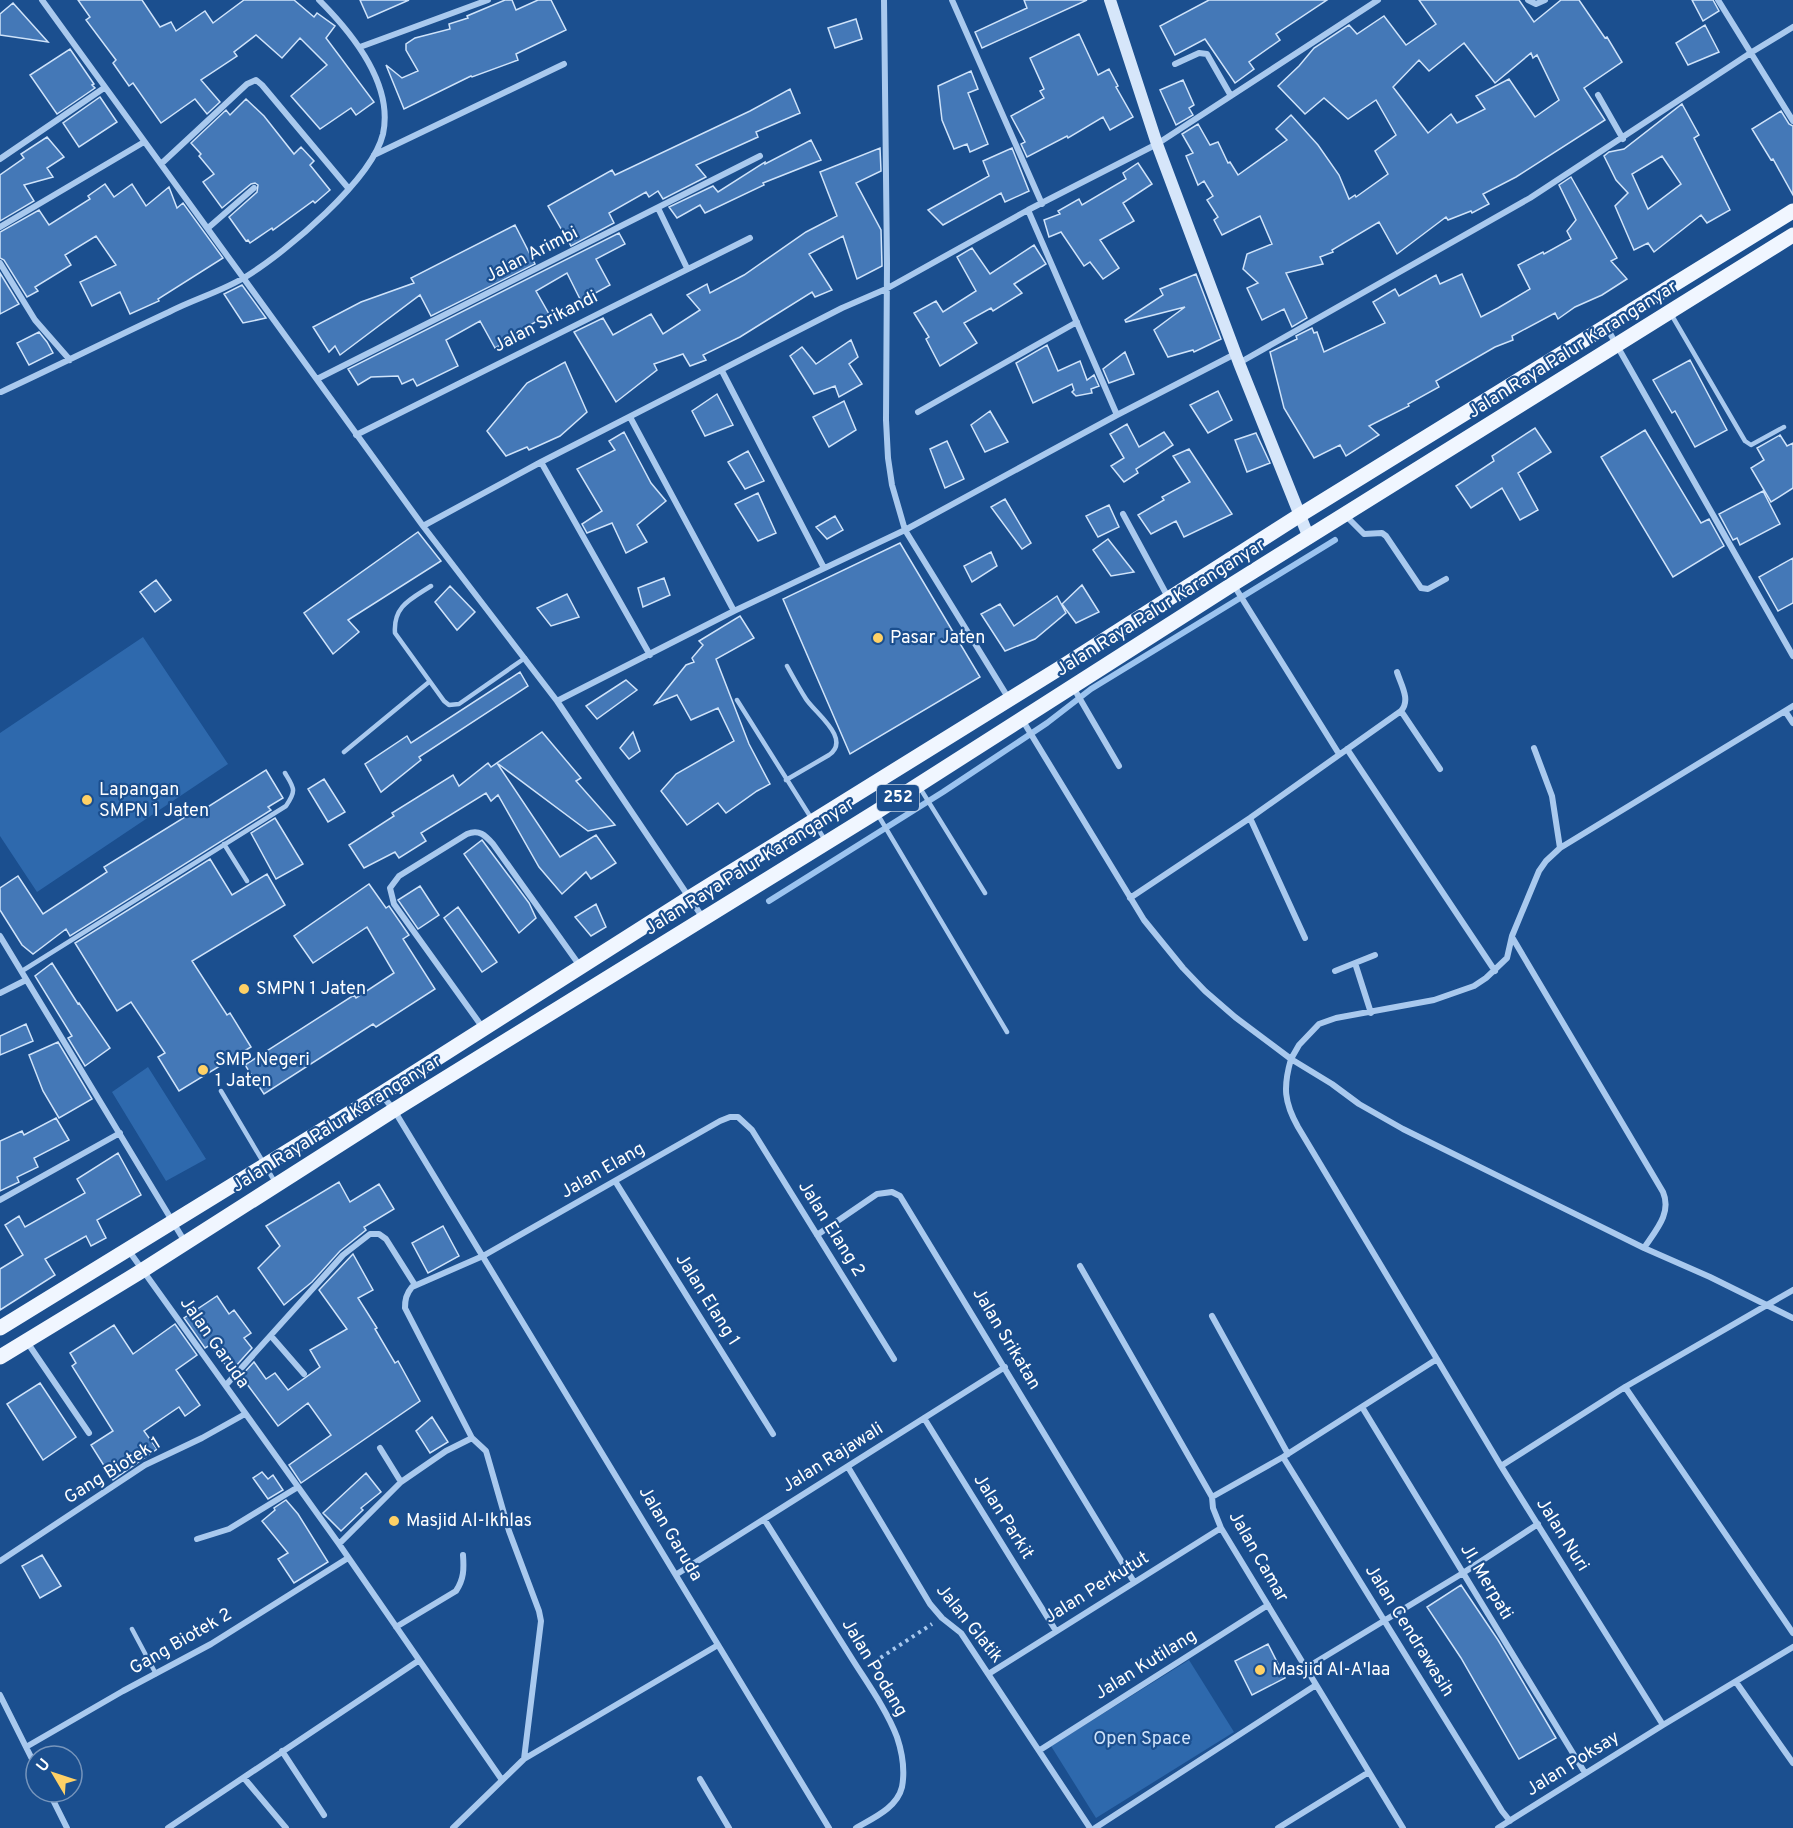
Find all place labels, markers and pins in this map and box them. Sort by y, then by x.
place label: Pasar Jaten [890,627,985,650]
marker: Pasar Jaten [871,631,885,645]
place label: Lapangan SMPN 1 Jaten [99,779,209,823]
marker: Lapangan SMPN 1 Jaten [80,793,94,807]
place label: SMPN 1 Jaten [256,978,366,1001]
marker: SMPN 1 Jaten [237,982,251,996]
place label: SMP Negeri 1 Jaten [215,1049,310,1093]
marker: SMP Negeri 1 Jaten [196,1063,210,1077]
place label: Masjid Al-Ikhlas [406,1510,532,1533]
marker: Masjid Al-Ikhlas [387,1514,401,1528]
place label: Masjid Al-A'laa [1272,1659,1390,1682]
marker: Masjid Al-A'laa [1253,1663,1267,1677]

